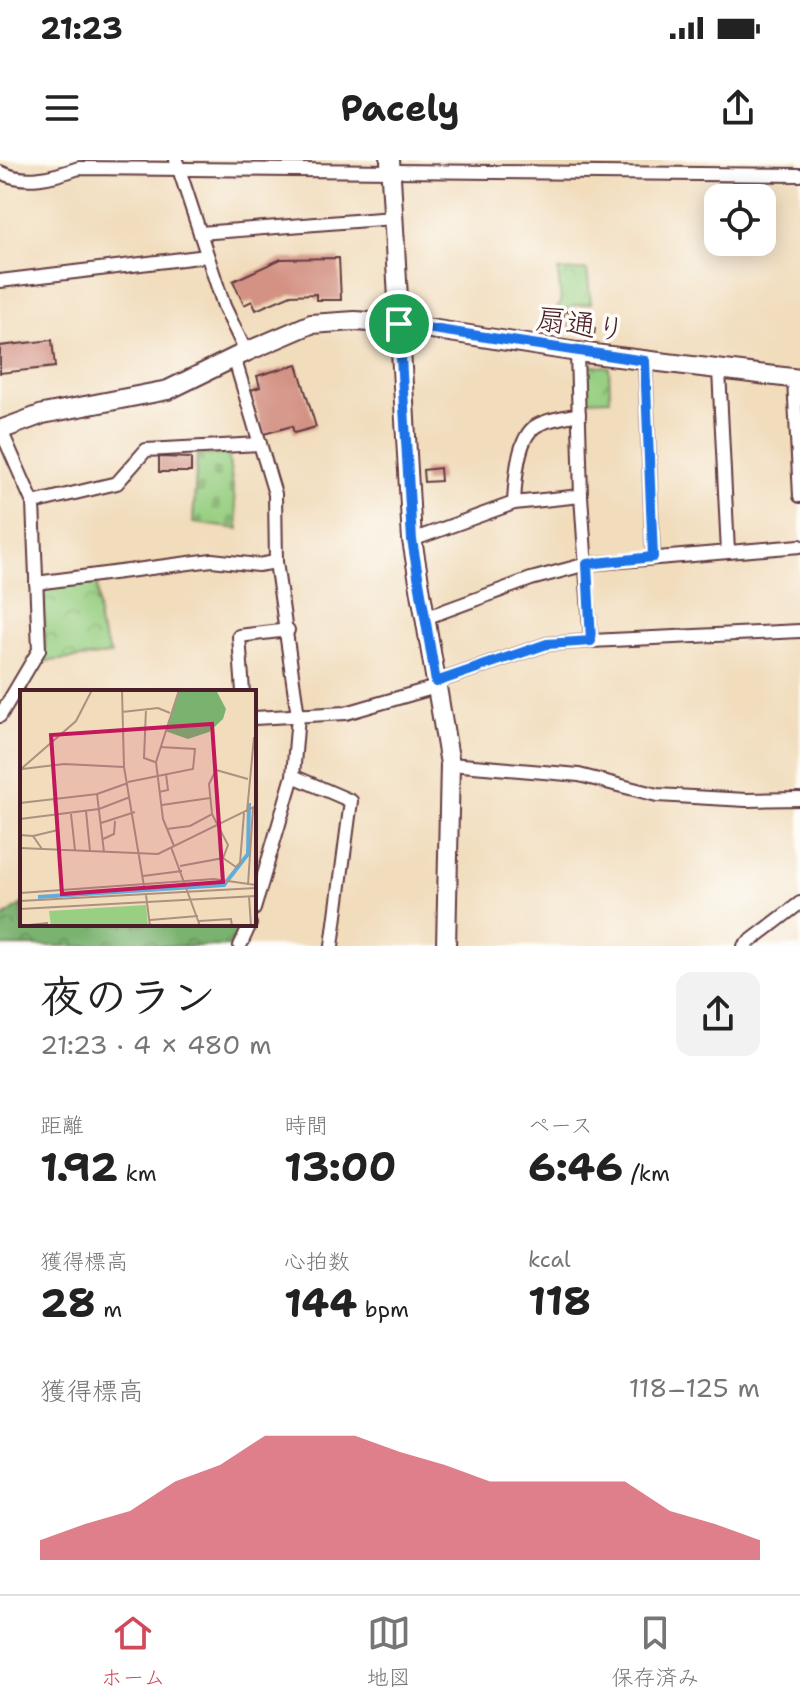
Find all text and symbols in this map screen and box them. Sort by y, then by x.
text: 21:23 [40,8,123,49]
text: Pacely [340,84,460,133]
icon: menu [40,86,84,130]
icon: share [716,86,760,130]
map controls [704,184,776,256]
button: locate [704,184,776,256]
pin [365,290,433,358]
street label: 扇通り [534,297,628,351]
icon: arrive [377,302,421,346]
inset map [20,690,256,926]
text: 夜のラン [40,967,216,1026]
button: share [676,972,760,1056]
text: 21:23 · 4 × 480 m [40,1027,272,1062]
text: 距離 [40,1111,84,1140]
text: 時間 [284,1111,328,1140]
text: ペース [528,1111,593,1140]
text: 1.92 [40,1140,118,1194]
text: 13:00 [284,1140,397,1194]
text: 6:46 [528,1140,623,1194]
text: km [118,1159,157,1188]
text: /km [623,1159,670,1188]
text: kcal [528,1245,571,1274]
text: 獲得標高 [40,1247,128,1276]
text: 心拍数 [284,1247,350,1276]
text: 118 [528,1274,591,1328]
text: 28 [40,1276,96,1330]
text: 144 [284,1276,357,1330]
text: m [96,1295,122,1324]
text: bpm [357,1295,409,1324]
text: 118–125 m [629,1370,760,1405]
text: 獲得標高 [40,1373,144,1408]
tab: ホーム [100,1611,166,1692]
tab: 地図 [367,1611,411,1692]
tab: 保存済み [611,1611,700,1692]

